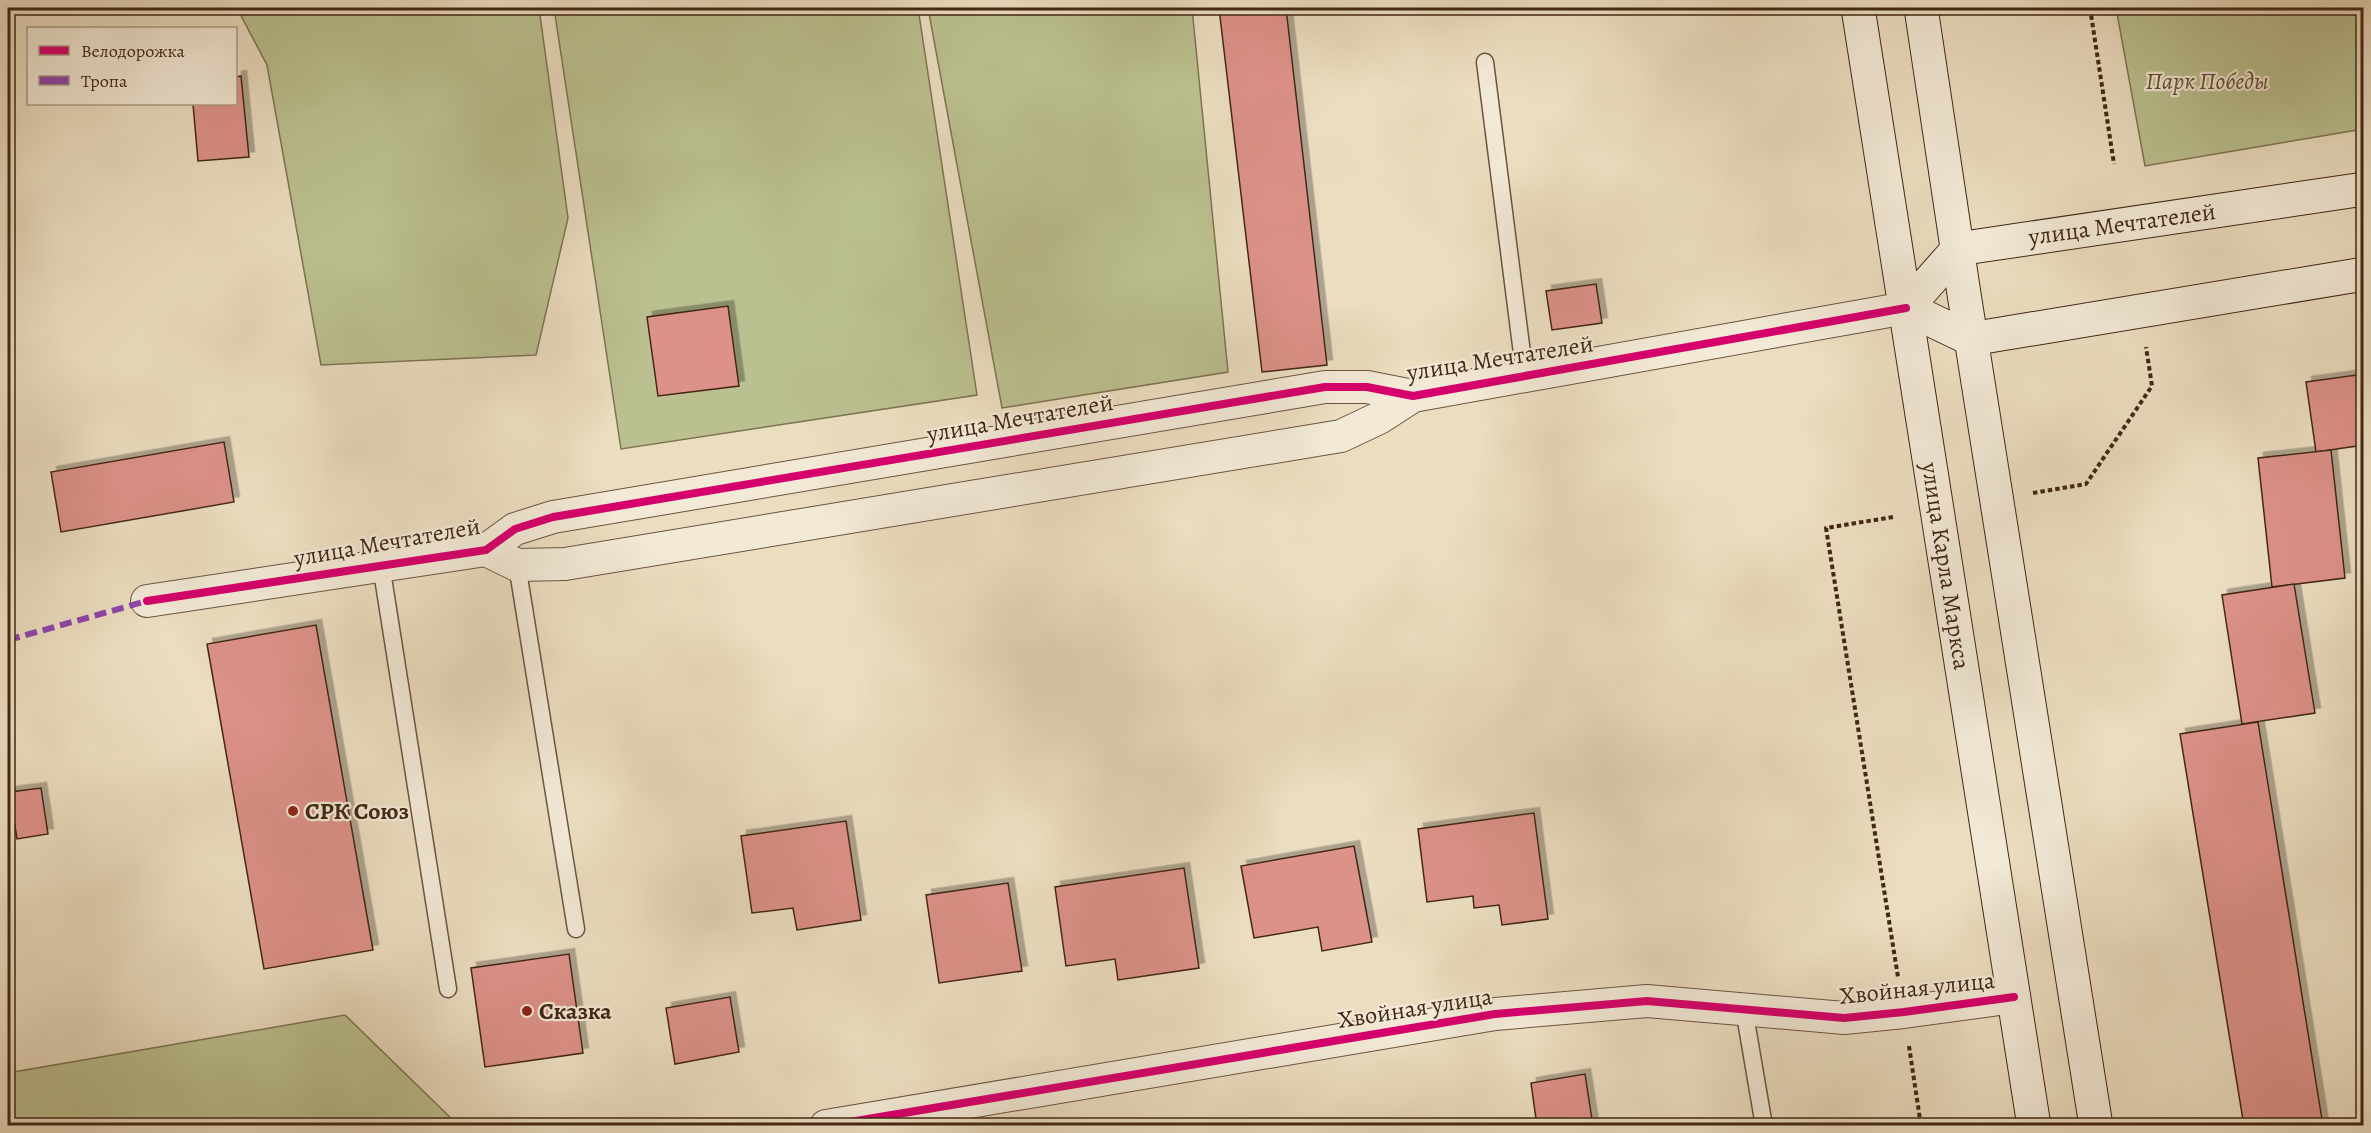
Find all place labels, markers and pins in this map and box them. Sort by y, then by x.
place label: СРК Союз [305,795,409,827]
marker: СРК Союз [286,804,300,818]
place label: Сказка [539,995,612,1027]
marker: Сказка [520,1004,534,1018]

